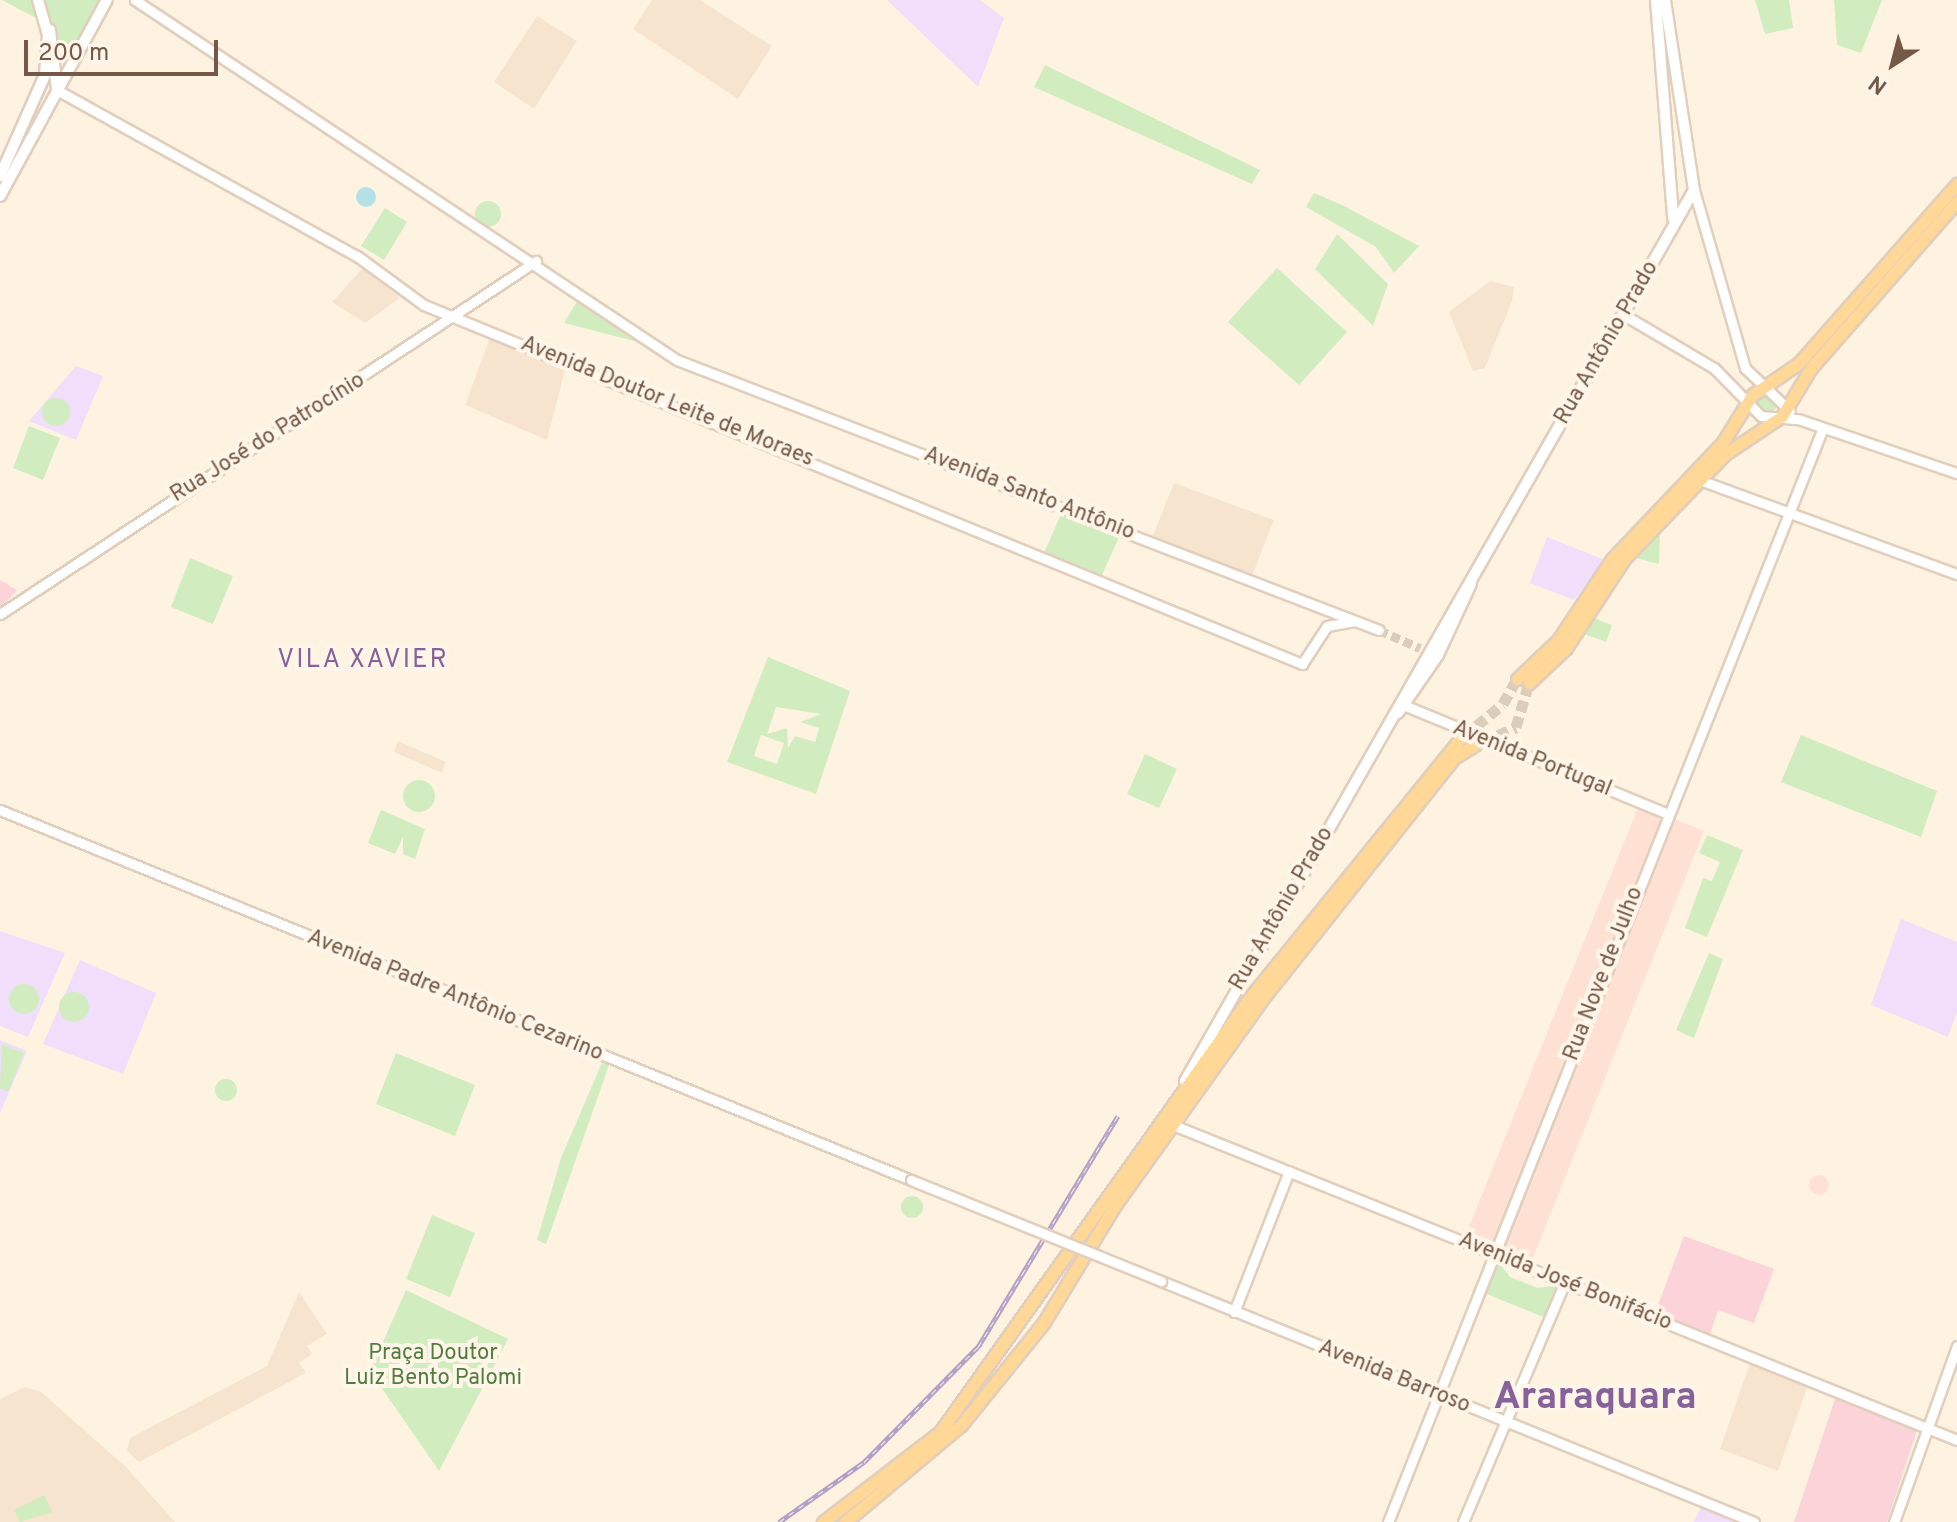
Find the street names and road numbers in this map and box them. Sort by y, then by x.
street label: Rua Antônio Prado [1549,256,1665,430]
street label: Avenida Doutor Leite de Moraes [517,331,817,473]
street label: Rua José do Patrocínio [166,367,370,509]
street label: Avenida Santo Antônio [919,441,1139,547]
street label: Avenida Portugal [1449,715,1615,803]
street label: Rua Antônio Prado [1224,822,1340,996]
street label: Rua Nove de Julho [1559,883,1649,1065]
street label: Avenida Padre Antônio Cezarino [303,924,607,1068]
street label: Avenida José Bonifácio [1454,1227,1676,1337]
street label: Avenida Barroso [1314,1335,1474,1419]

